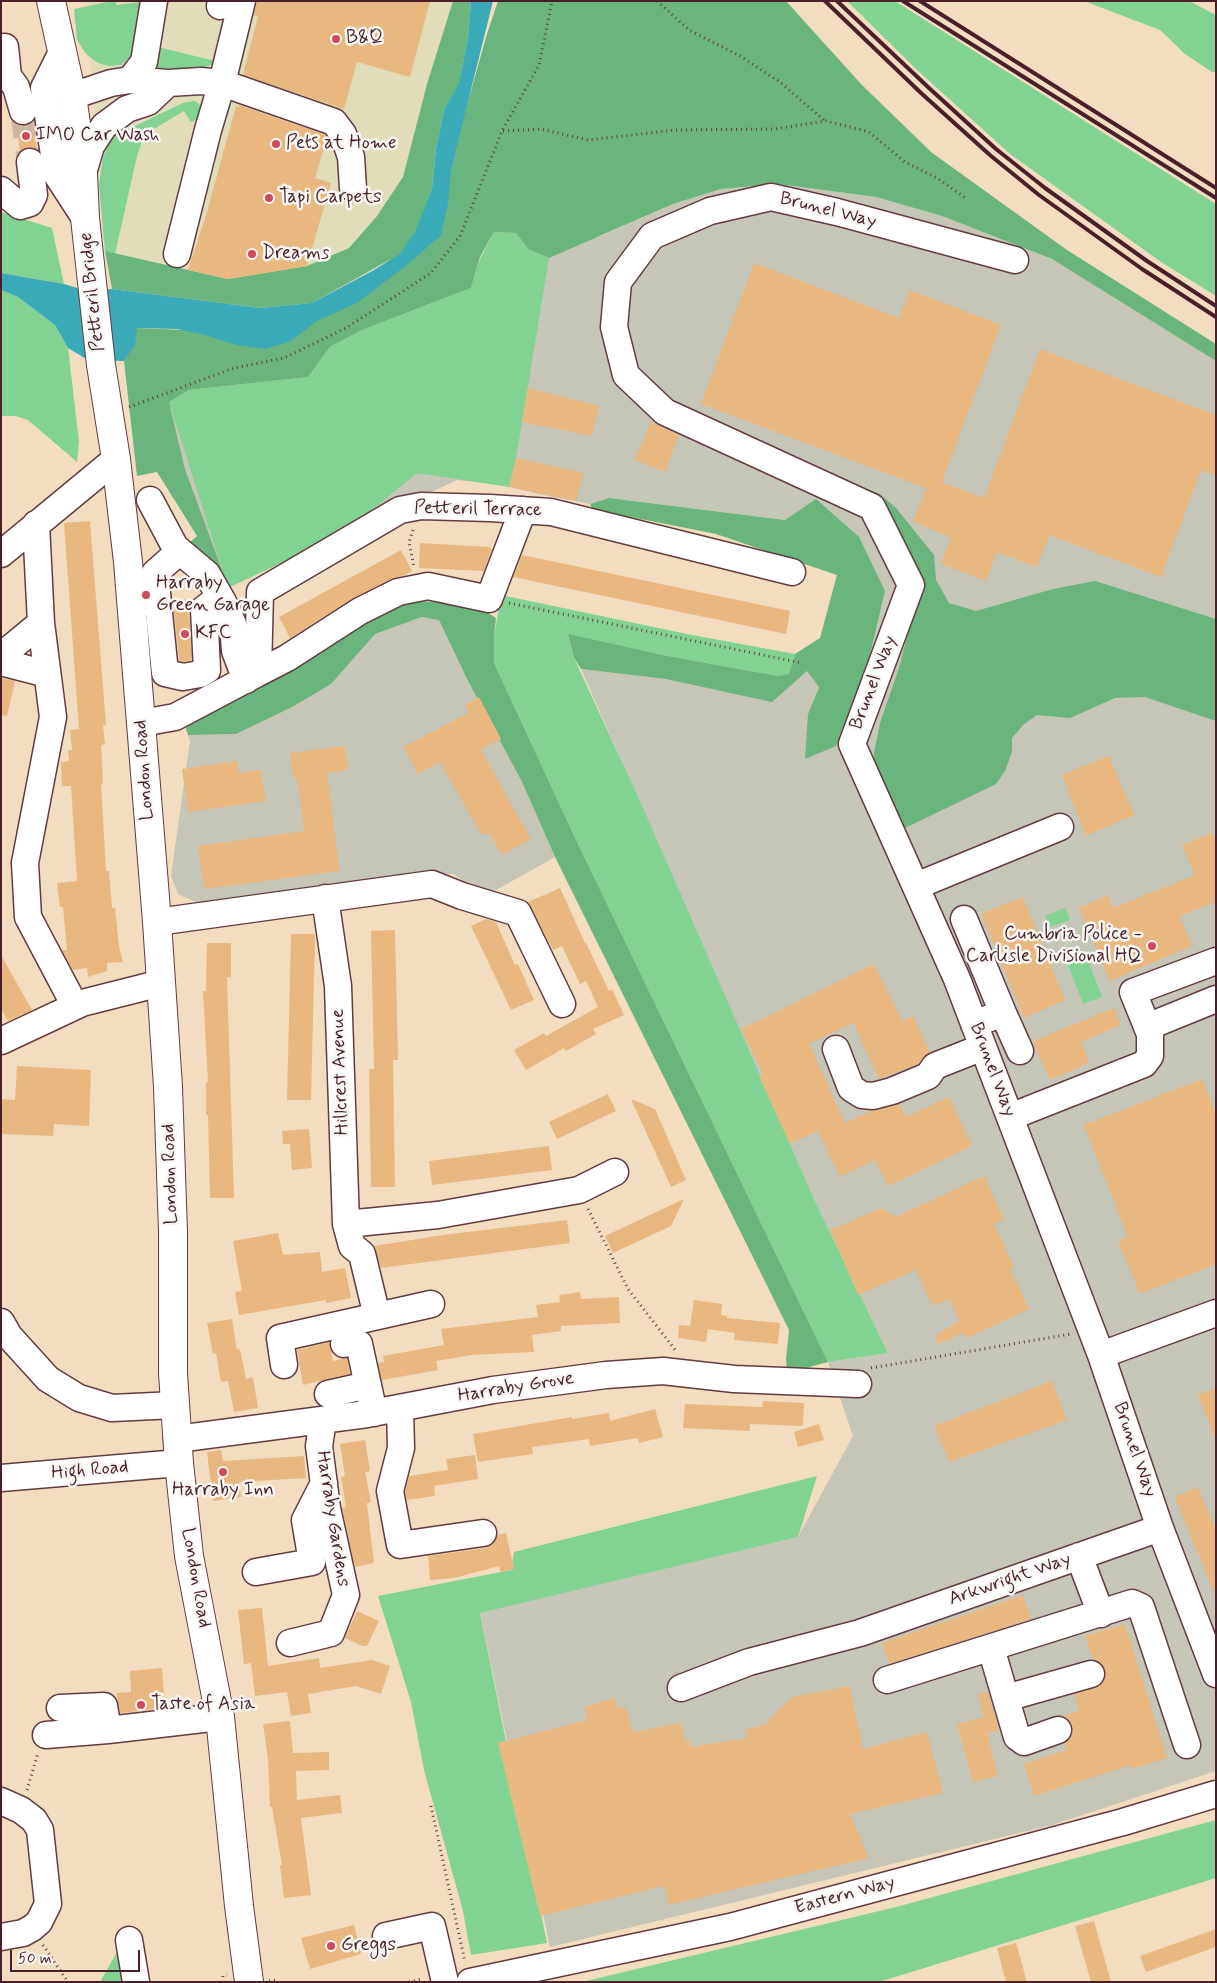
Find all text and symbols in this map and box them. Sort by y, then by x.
place label: B&Q [346,28,383,50]
marker: B&Q [330,33,342,45]
place label: IMO Car Wash [36,125,159,147]
marker: IMO Car Wash [20,130,32,142]
place label: Pets at Home [286,133,396,155]
marker: Pets at Home [270,138,282,150]
place label: Tapi Carpets [279,187,381,209]
street label: Brunel Way [777,188,879,234]
marker: Tapi Carpets [263,192,275,204]
street label: Petteril Bridge [75,231,111,353]
place label: Dreams [262,243,329,265]
marker: Dreams [246,248,258,260]
street label: Petteril Terrace [414,497,542,523]
place label: Harraby Green Garage [156,573,270,617]
marker: Harraby Green Garage [140,589,152,601]
place label: KFC [195,623,231,645]
marker: KFC [179,628,191,640]
street label: Brunel Way [846,633,902,733]
street label: London Road [130,719,160,821]
place label: Cumbria Police - Carlisle Divisional HQ [966,924,1142,968]
marker: Cumbria Police - Carlisle Divisional HQ [1146,940,1158,952]
street label: Hillcrest Avenue [327,1008,355,1136]
street label: Brunel Way [964,1020,1020,1120]
street label: London Road [158,1123,184,1225]
street label: Harraby Grove [456,1368,576,1408]
street label: Brunel Way [1107,1400,1161,1500]
street label: Harraby Gardens [310,1449,354,1589]
street label: High Road [50,1456,130,1486]
marker: Harraby Inn [217,1466,229,1478]
place label: Harraby Inn [172,1480,274,1502]
street label: London Road [175,1526,215,1630]
street label: Arkwright Way [946,1548,1074,1612]
place label: Taste of Asia [151,1694,255,1716]
marker: Taste of Asia [135,1699,147,1711]
street label: Eastern Way [792,1872,898,1920]
place label: Greggs [341,1935,396,1957]
scale bar [12,1940,142,1972]
marker: Greggs [325,1940,337,1952]
text: 50 m [18,1949,52,1969]

